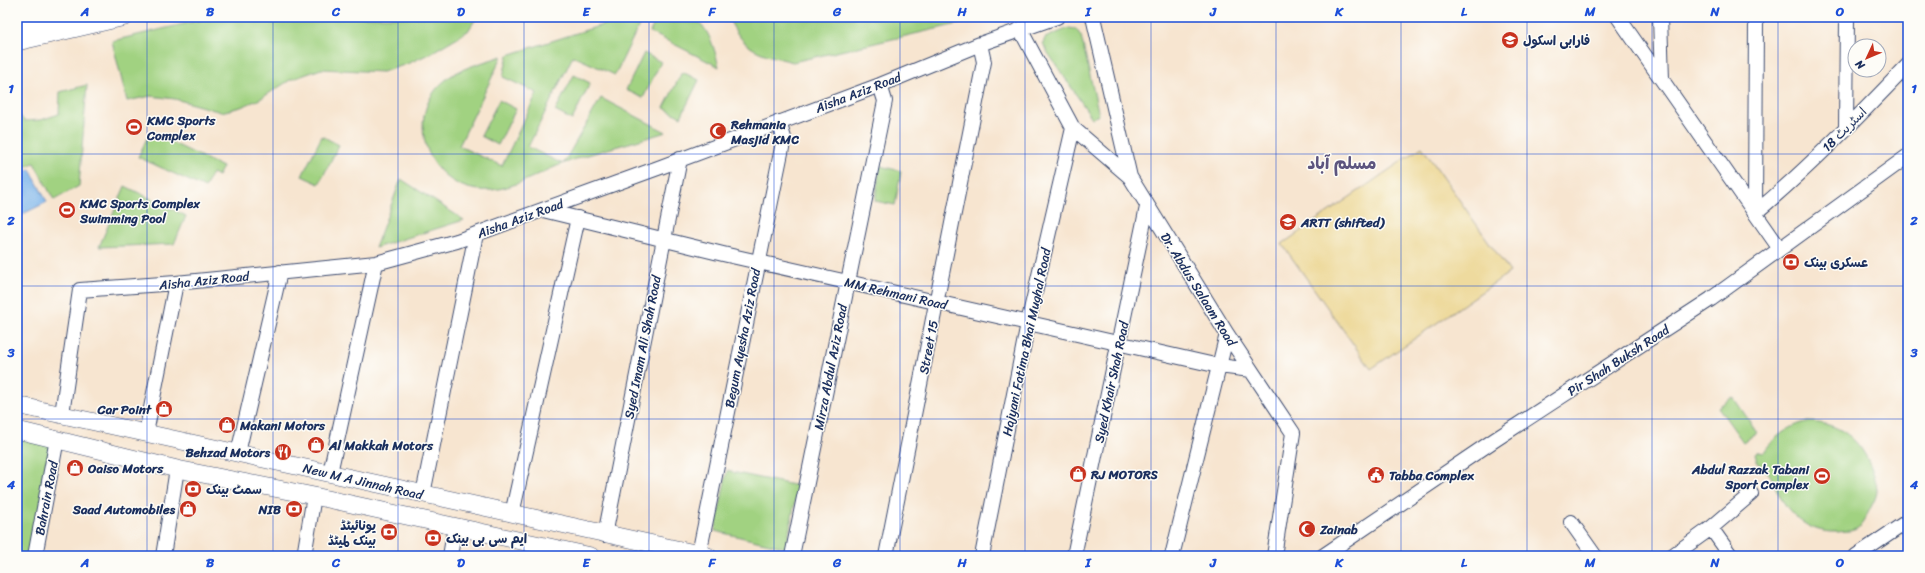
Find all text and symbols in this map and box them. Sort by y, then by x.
text: A [80,0,89,23]
text: B [206,0,215,23]
text: C [331,0,341,23]
text: D [457,0,465,23]
text: E [582,0,591,23]
text: F [707,0,716,23]
text: G [832,0,842,23]
text: H [956,0,967,23]
text: I [1084,0,1092,23]
text: J [1209,0,1217,23]
text: K [1334,0,1344,23]
text: L [1461,0,1468,23]
text: M [1584,0,1596,23]
text: N [1709,0,1720,23]
text: O [1835,0,1845,23]
place label: فارابی اسکول [1523,29,1590,52]
school or university icon: فارابی اسکول [1500,30,1520,50]
north arrow [1847,38,1887,78]
text: N [1850,55,1870,75]
street label: Aisha Aziz Road [811,65,906,120]
text: 1 [8,77,14,100]
text: 1 [1911,77,1917,100]
street label: اسٹریٹ 18 [1816,101,1872,157]
place label: KMC Sports Complex [146,109,216,147]
place label: Rehmania Masjid KMC [730,113,799,151]
sports icon: KMC Sports Complex [124,117,144,137]
mosque icon: Rehmania Masjid KMC [708,121,728,141]
district label: مسلم آباد [1308,148,1377,178]
place label: KMC Sports Complex Swimming Pool [79,192,200,230]
street label: Aisha Aziz Road [473,192,568,245]
sports icon: KMC Sports Complex Swimming Pool [57,200,77,220]
text: 2 [6,209,15,232]
text: 2 [1909,209,1918,232]
place label: ARTT (shifted) [1300,211,1386,234]
school or university icon: ARTT (shifted) [1278,212,1298,232]
street label: Dr. Abdus Salaam Road [1154,228,1244,352]
street label: Hajyani Fatima Bhai Mughal Road [995,245,1058,438]
place label: عسکری بینک [1804,251,1868,274]
bank icon: عسکری بینک [1781,252,1801,272]
street label: Aisha Aziz Road [157,264,251,297]
street label: Begum Ayesha Aziz Road [718,265,767,410]
street label: MM Rehmani Road [842,270,951,317]
street label: Syed Imam Ali Shah Road [617,272,668,421]
street label: Mirza Abdul Aziz Road [807,301,854,432]
street label: Street 15 [912,318,945,376]
street label: Syed Khair Shah Road [1087,318,1136,445]
street label: Pir Shah Buksh Road [1562,318,1675,402]
text: 3 [6,341,15,364]
text: 3 [1909,341,1918,364]
place label: Car Point [97,398,152,421]
shop icon: Car Point [154,399,174,419]
place label: Makani Motors [239,414,326,437]
shop icon: Makani Motors [217,415,237,435]
place label: Al Makkah Motors [328,434,434,457]
shop icon: Al Makkah Motors [306,435,326,455]
place label: Behzad Motors [185,441,271,464]
restaurant icon: Behzad Motors [273,442,293,462]
street label: New M A Jinnah Road [301,456,426,507]
place label: Oaiso Motors [87,457,164,480]
street label: Bahrain Road [28,458,65,537]
shop icon: Oaiso Motors [65,458,85,478]
place label: Abdul Razzak Tabani Sport Complex [1691,458,1810,496]
place label: RJ MOTORS [1090,463,1159,486]
shop icon: RJ MOTORS [1068,464,1088,484]
place label: Tabba Complex [1389,464,1474,487]
public building icon: Tabba Complex [1366,465,1386,485]
sports icon: Abdul Razzak Tabani Sport Complex [1812,466,1832,486]
text: 4 [6,473,16,496]
text: 4 [1909,473,1919,496]
place label: سمٹ بینک [206,478,262,501]
bank icon: سمٹ بینک [183,479,203,499]
place label: Saad Automobiles [72,498,176,521]
place label: NIB [258,498,282,521]
shop icon: Saad Automobiles [178,499,198,519]
bank icon: NIB [284,499,304,519]
place label: یونائیٹڈ بینک لمیٹڈ [328,514,376,552]
place label: Zainab [1319,518,1358,541]
mosque icon: Zainab [1297,519,1317,539]
bank icon: یونائیٹڈ بینک لمیٹڈ [379,522,399,542]
place label: ایم سی بی بینک [446,527,527,550]
bank icon: ایم سی بی بینک [423,528,443,548]
text: A [80,551,89,573]
text: B [206,551,215,573]
text: C [331,551,341,573]
text: D [457,551,465,573]
text: E [582,551,591,573]
text: F [707,551,716,573]
text: G [832,551,842,573]
text: H [956,551,967,573]
text: I [1084,551,1092,573]
text: J [1209,551,1217,573]
text: K [1334,551,1344,573]
text: L [1461,551,1468,573]
text: M [1584,551,1596,573]
text: N [1709,551,1720,573]
text: O [1835,551,1845,573]

